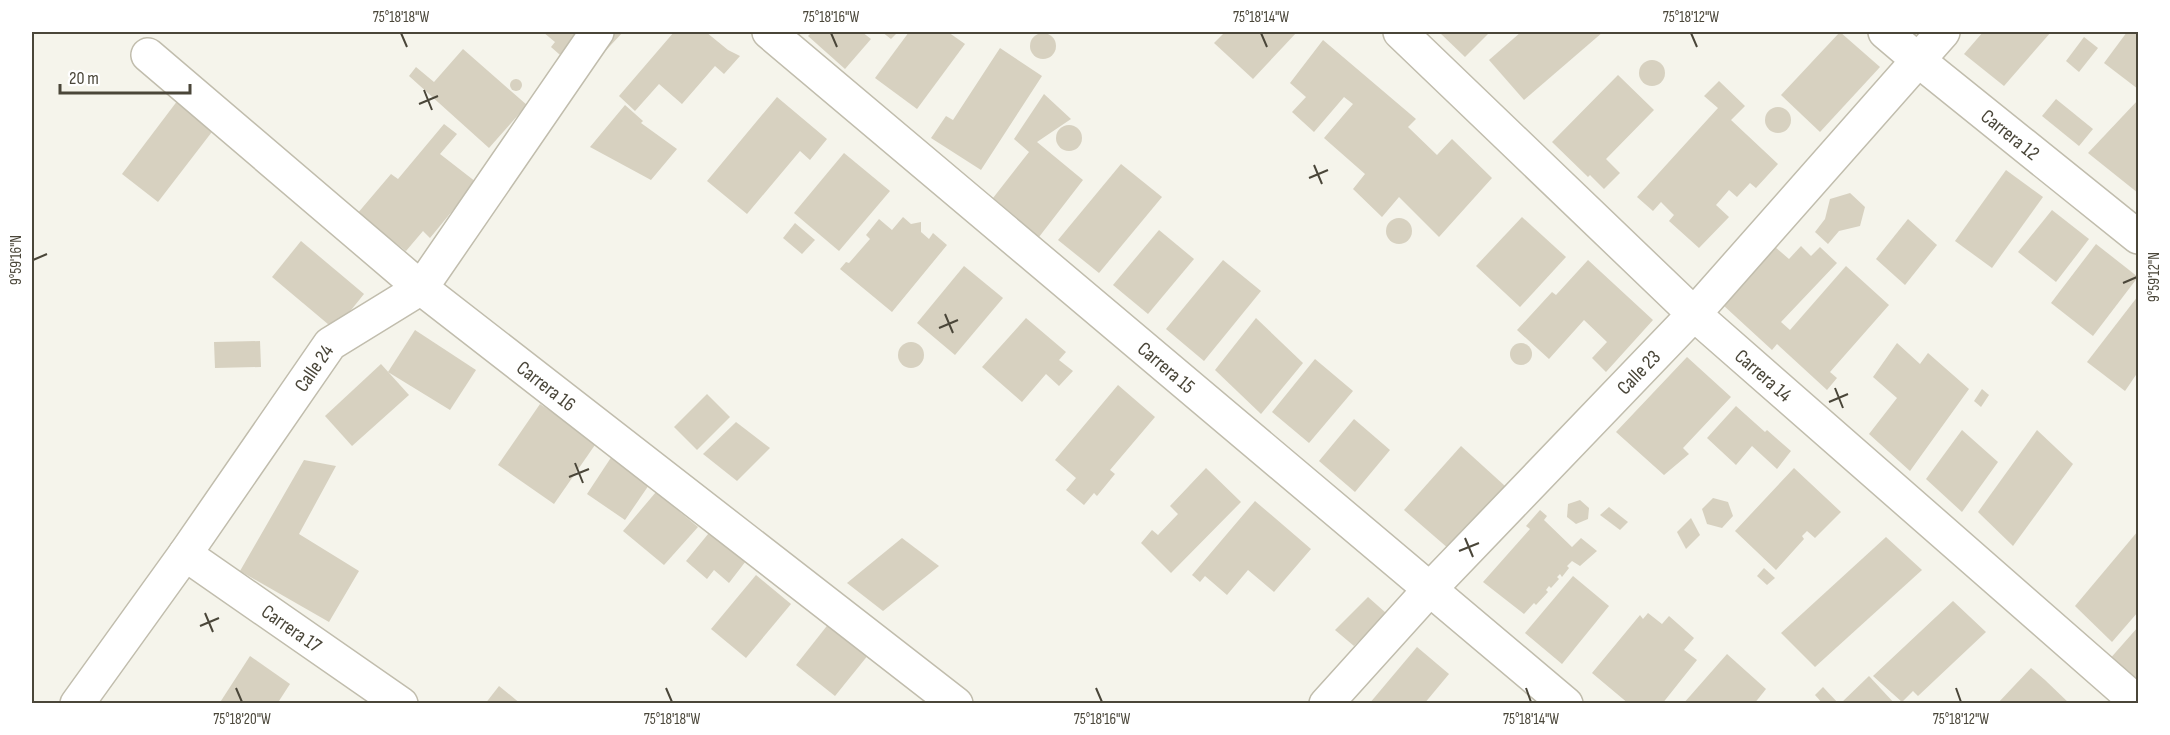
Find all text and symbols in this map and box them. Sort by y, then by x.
text: 75°18'18"W [373,8,429,27]
text: 75°18'16"W [803,8,859,27]
text: 75°18'14"W [1233,8,1289,27]
text: 75°18'12"W [1663,8,1719,27]
scale bar [60,57,190,95]
text: 20 m [69,68,99,89]
street label: Carrera 12 [1976,105,2044,166]
text: 9°59'16"N [7,235,26,285]
text: 9°59'12"N [2145,252,2164,302]
street label: Carrera 15 [1132,337,1199,399]
street label: Calle 24 [290,340,339,397]
street label: Carrera 14 [1730,344,1796,407]
street label: Calle 23 [1612,345,1666,400]
street label: Carrera 16 [512,356,580,417]
street label: Carrera 17 [257,600,326,658]
text: 75°18'20"W [213,710,271,729]
text: 75°18'18"W [644,710,700,729]
text: 75°18'16"W [1074,710,1130,729]
text: 75°18'14"W [1503,710,1559,729]
text: 75°18'12"W [1933,710,1989,729]

